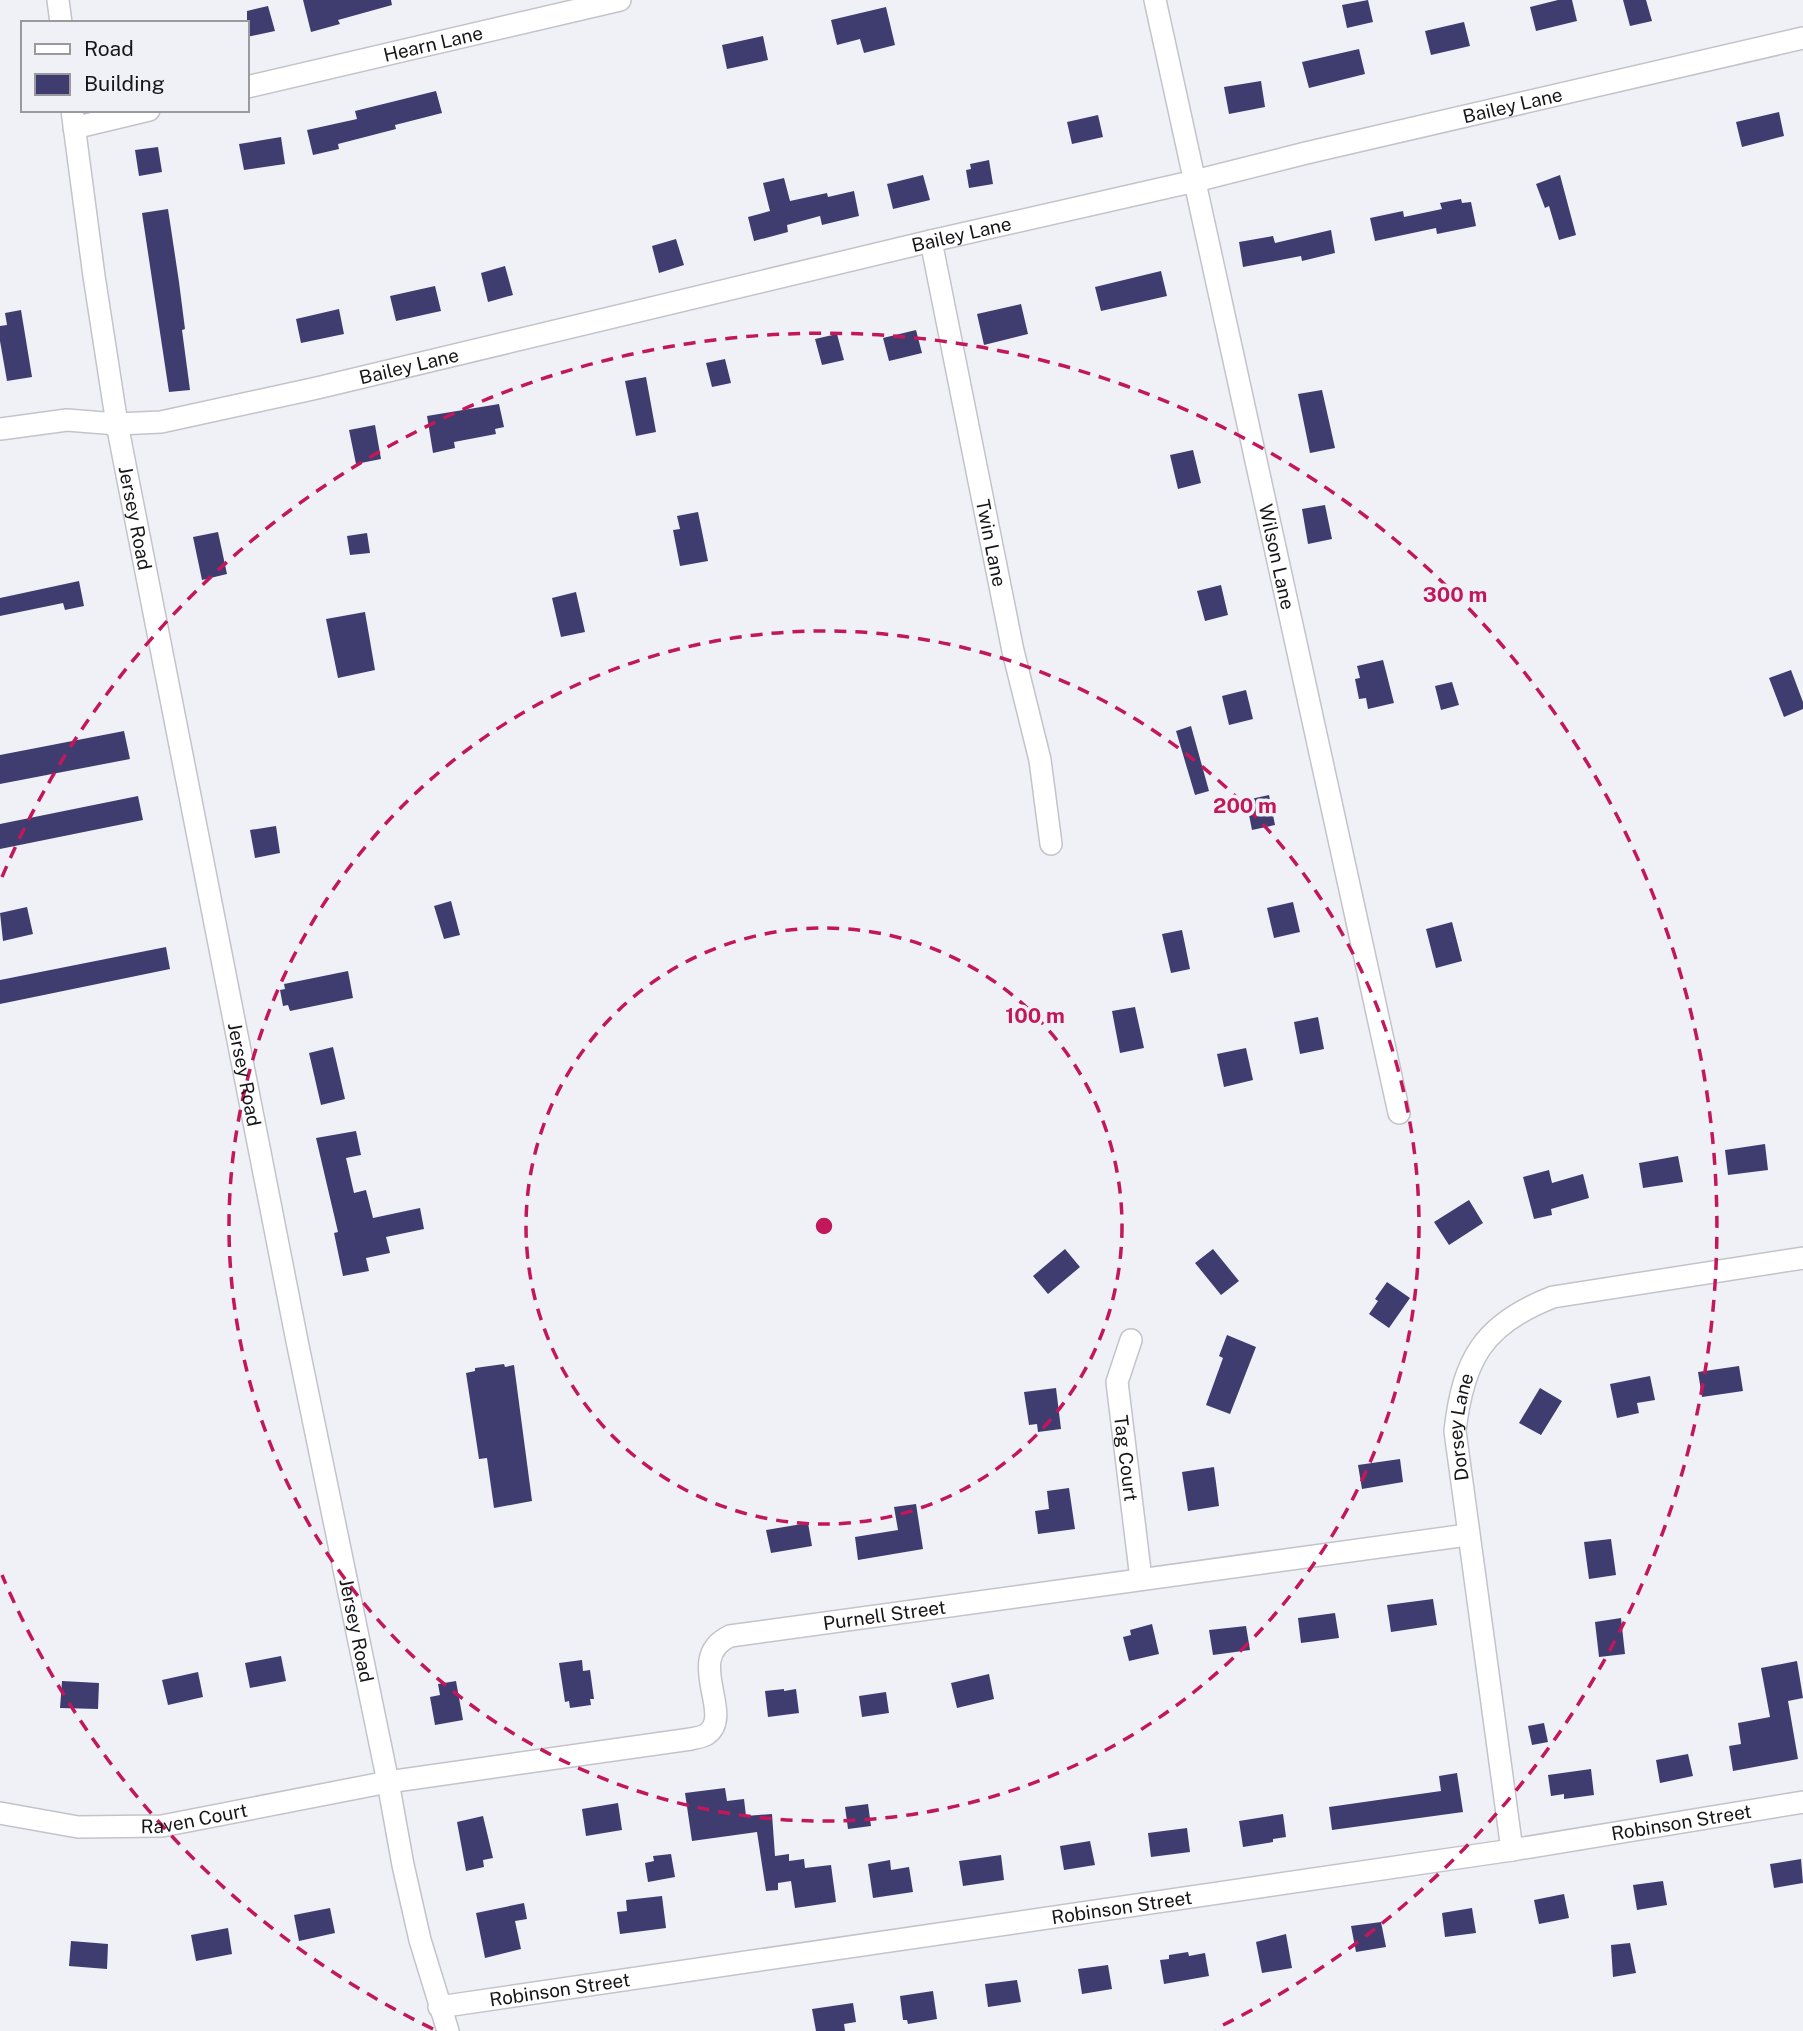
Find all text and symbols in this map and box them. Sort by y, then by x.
legend [21,21,248,112]
street label: Hearn Lane [381,21,485,66]
text: Road [84,36,134,61]
text: Building [84,71,165,96]
street label: Bailey Lane [1461,83,1565,127]
street label: Bailey Lane [909,212,1013,256]
street label: Bailey Lane [357,343,461,389]
street label: Jersey Road [114,464,156,572]
street label: Twin Lane [972,497,1011,589]
street label: Wilson Lane [1255,502,1299,612]
text: 300 m [1423,582,1487,607]
text: 200 m [1213,793,1277,818]
text: 100 m [1005,1003,1065,1028]
street label: Jersey Road [224,1020,266,1128]
centre of rings [812,1214,836,1238]
street label: Dorsey Lane [1444,1370,1478,1482]
street label: Tag Court [1110,1414,1142,1502]
street label: Jersey Road [335,1576,378,1684]
street label: Purnell Street [822,1596,947,1634]
street label: Raven Court [141,1799,249,1837]
street label: Robinson Street [1610,1800,1753,1844]
street label: Robinson Street [1050,1886,1194,1928]
street label: Robinson Street [488,1968,631,2010]

